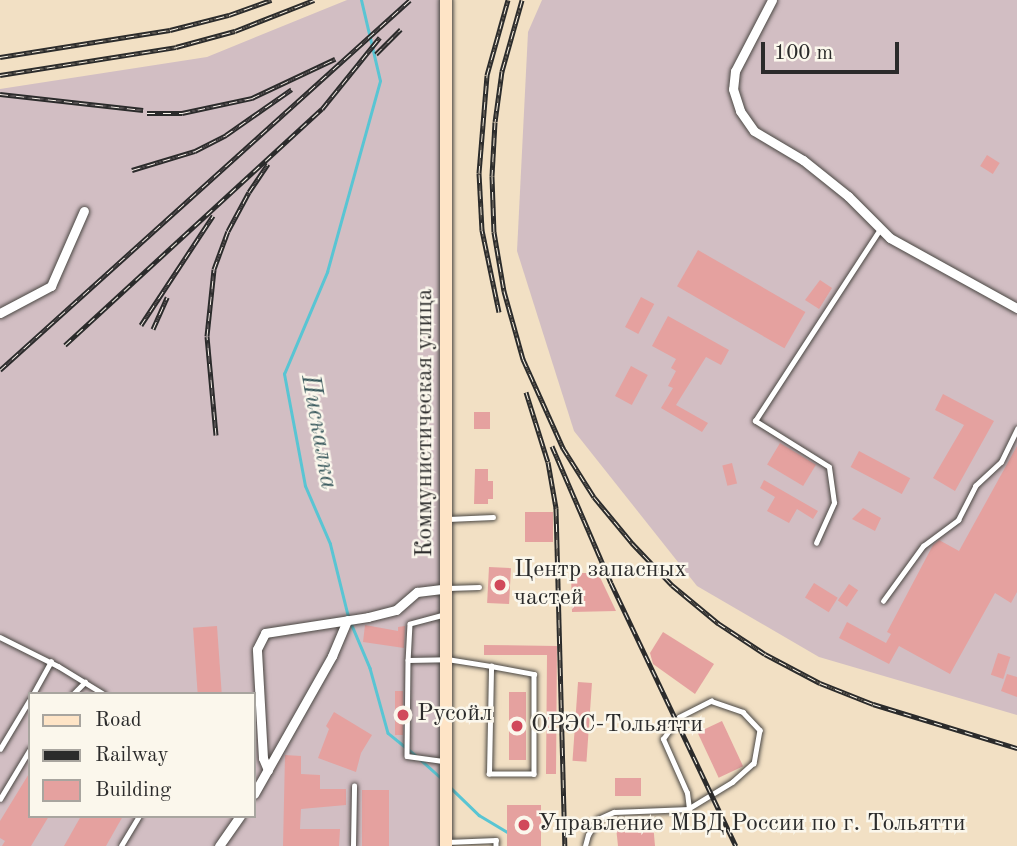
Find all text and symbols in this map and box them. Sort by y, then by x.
scale bar [765,28,903,72]
text: 100 m [774,43,833,64]
street label: Коммунистическая улица [412,289,440,557]
water label: Пискалка [293,372,343,492]
place label: Центр запасных частей [514,557,687,613]
marker: Центр запасных частей [492,577,508,593]
legend [28,692,256,818]
place label: Русойл [417,701,492,729]
marker: Русойл [395,707,411,723]
text: Road [95,710,142,731]
place label: ОРЭС-Тольятти [531,712,703,740]
marker: ОРЭС-Тольятти [509,718,525,734]
text: Railway [95,745,169,766]
text: Building [95,780,171,801]
place label: Управление МВД России по г. Тольятти [538,811,966,839]
marker: Управление МВД России по г. Тольятти [516,817,532,833]

